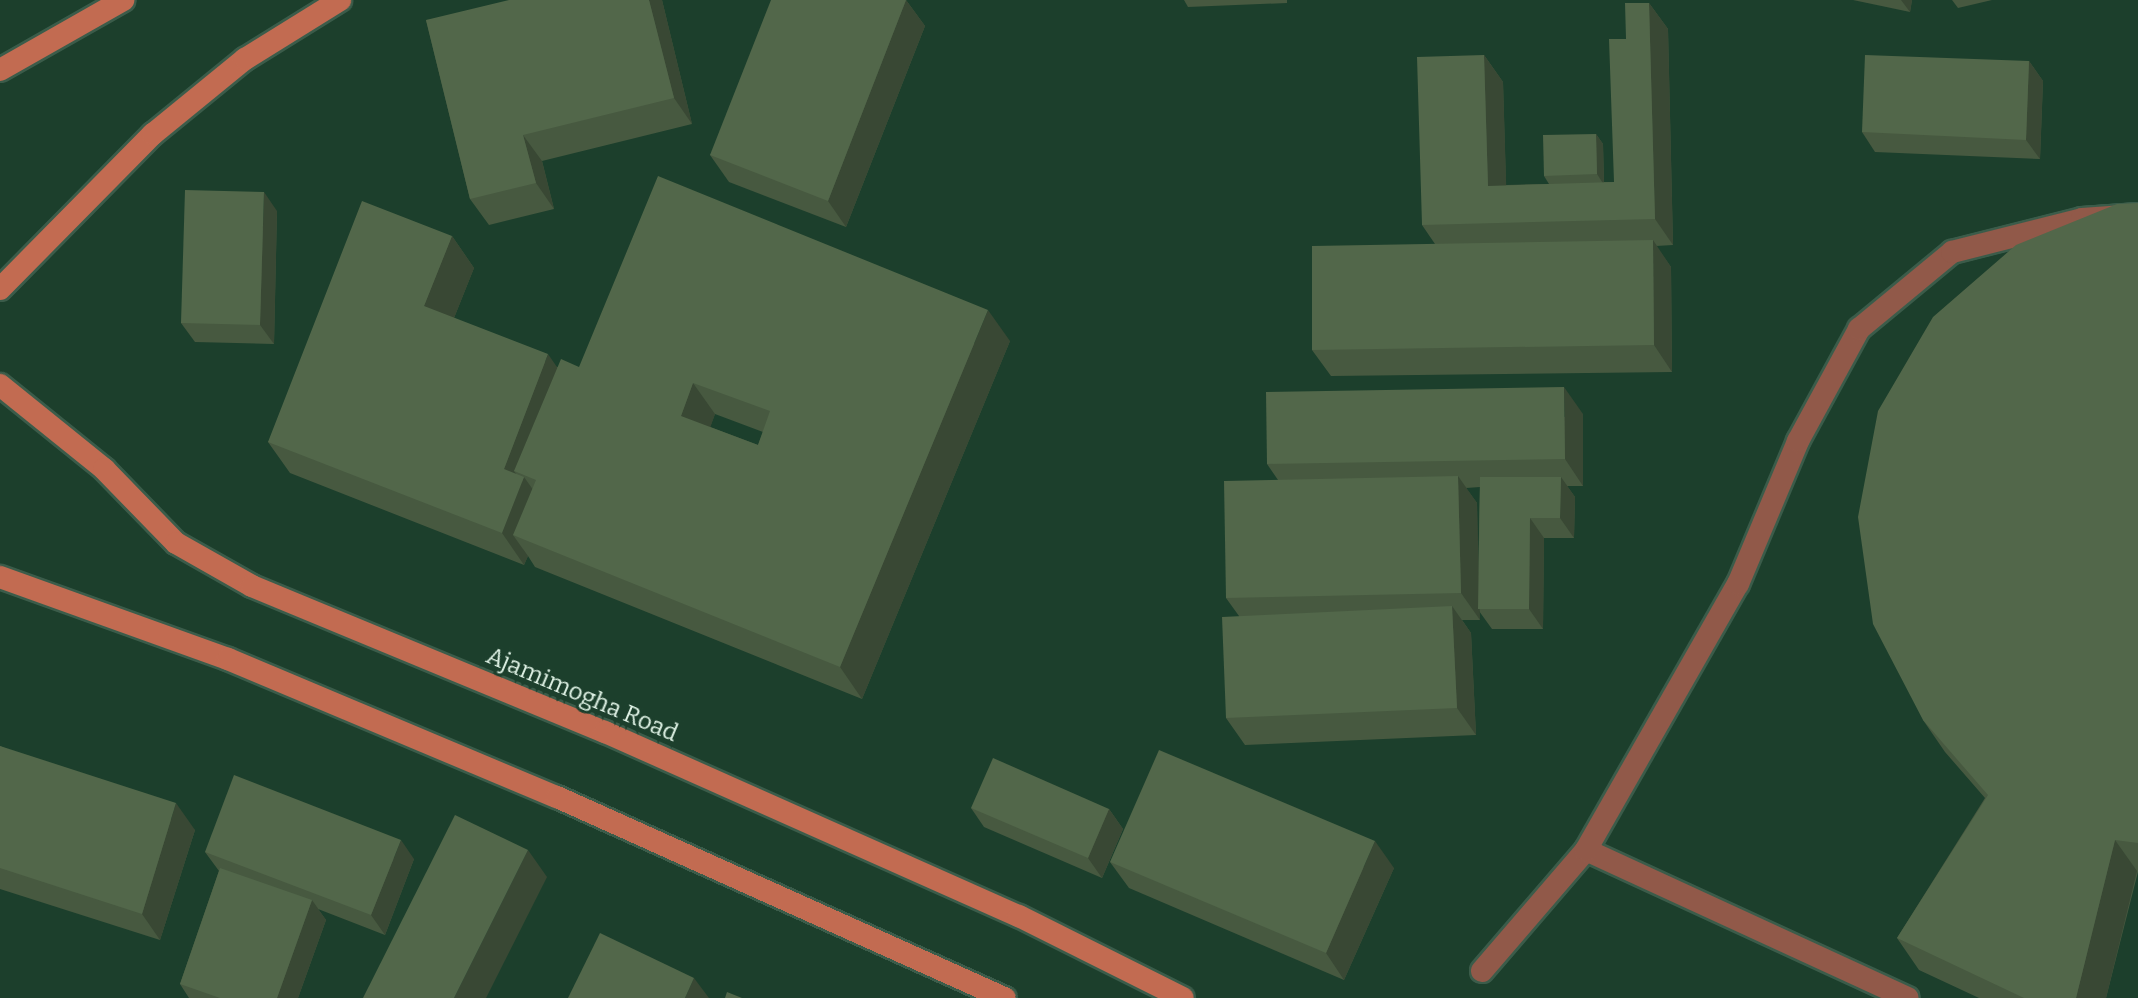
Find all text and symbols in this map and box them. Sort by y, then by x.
street label: Ajamimogha Road [482,642,682,748]

